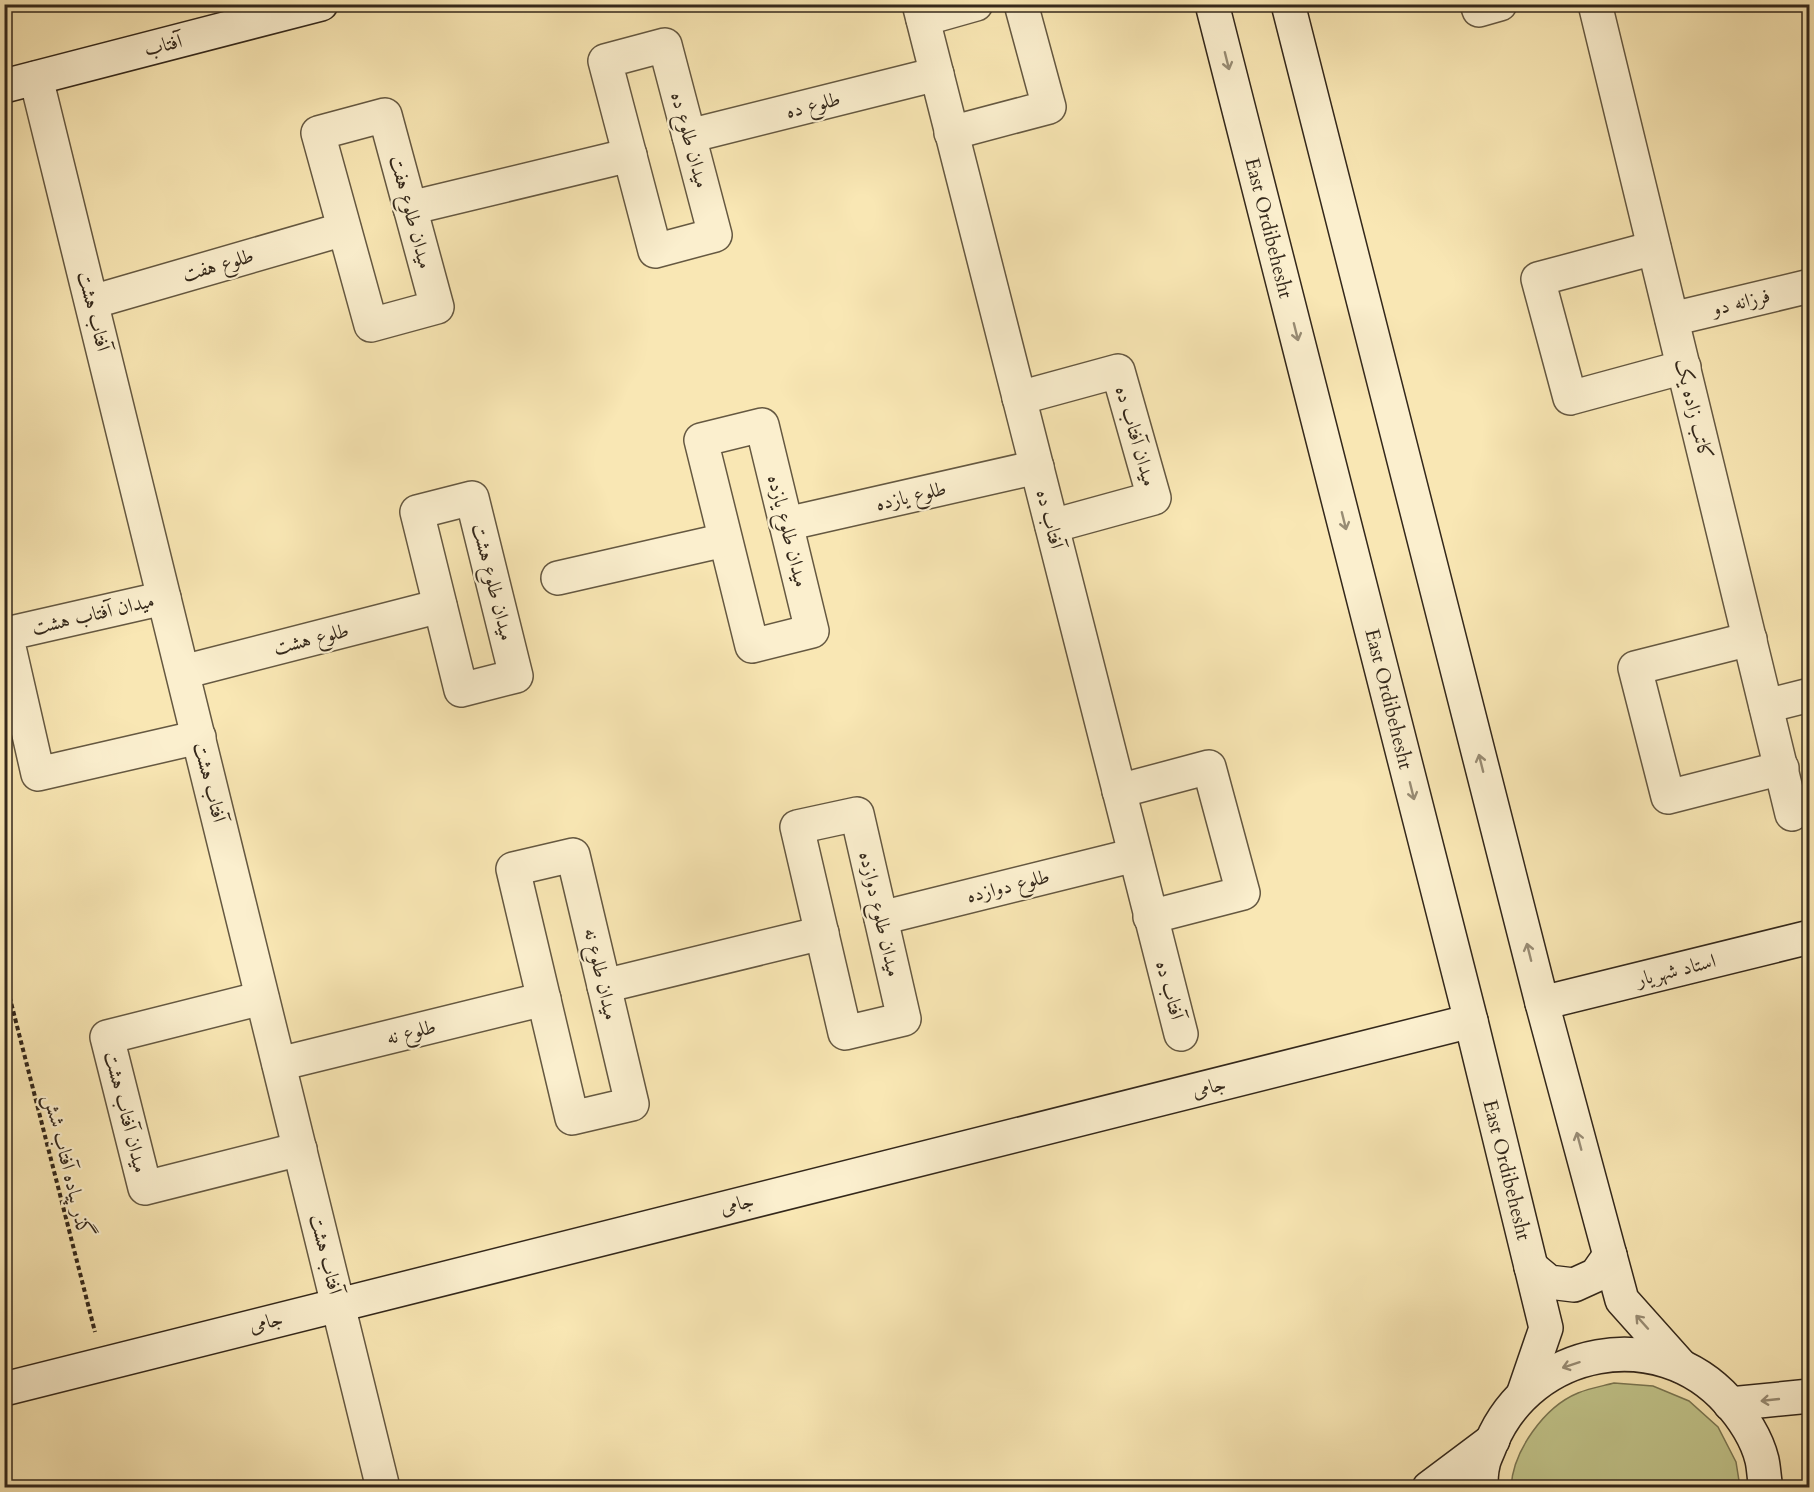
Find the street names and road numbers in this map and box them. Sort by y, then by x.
street label: آفتاب [141,27,187,63]
street label: طلوع ده [783,85,844,129]
street label: میدان طلوع ده [660,89,716,192]
street label: میدان طلوع هفت [379,152,439,273]
street label: East Ordibehesht [1238,155,1300,302]
street label: طلوع هفت [179,242,258,292]
street label: آفتاب هشت [71,268,118,356]
street label: فرزانه دو [1707,282,1773,323]
street label: کاتب زاده یک [1668,356,1720,462]
street label: میدان آفتاب ده [1109,383,1163,489]
street label: میدان طلوع یازده [757,472,815,591]
street label: طلوع یازده [873,475,950,521]
street label: آفتاب ده [1030,487,1071,554]
street label: میدان طلوع هشت [461,520,521,645]
street label: میدان آفتاب هشت [29,587,157,641]
street label: طلوع هشت [270,617,353,665]
street label: East Ordibehesht [1358,626,1420,773]
street label: آفتاب هشت [187,739,234,827]
street label: میدان طلوع دوازده [849,849,908,980]
street label: طلوع دوازده [964,863,1053,913]
street label: میدان طلوع نه [573,925,625,1024]
street label: استاد شهریار [1631,947,1719,993]
street label: آفتاب ده [1149,958,1191,1025]
street label: طلوع نه [383,1013,440,1055]
street label: میدان آفتاب هشت [98,1048,154,1176]
street label: جامی [1189,1070,1229,1104]
street label: گذر پیاده آفتاب شش [37,1091,100,1241]
street label: East Ordibehesht [1476,1097,1538,1244]
street label: جامی [717,1187,757,1221]
street label: آفتاب هشت [303,1211,350,1299]
street label: جامی [246,1305,286,1339]

